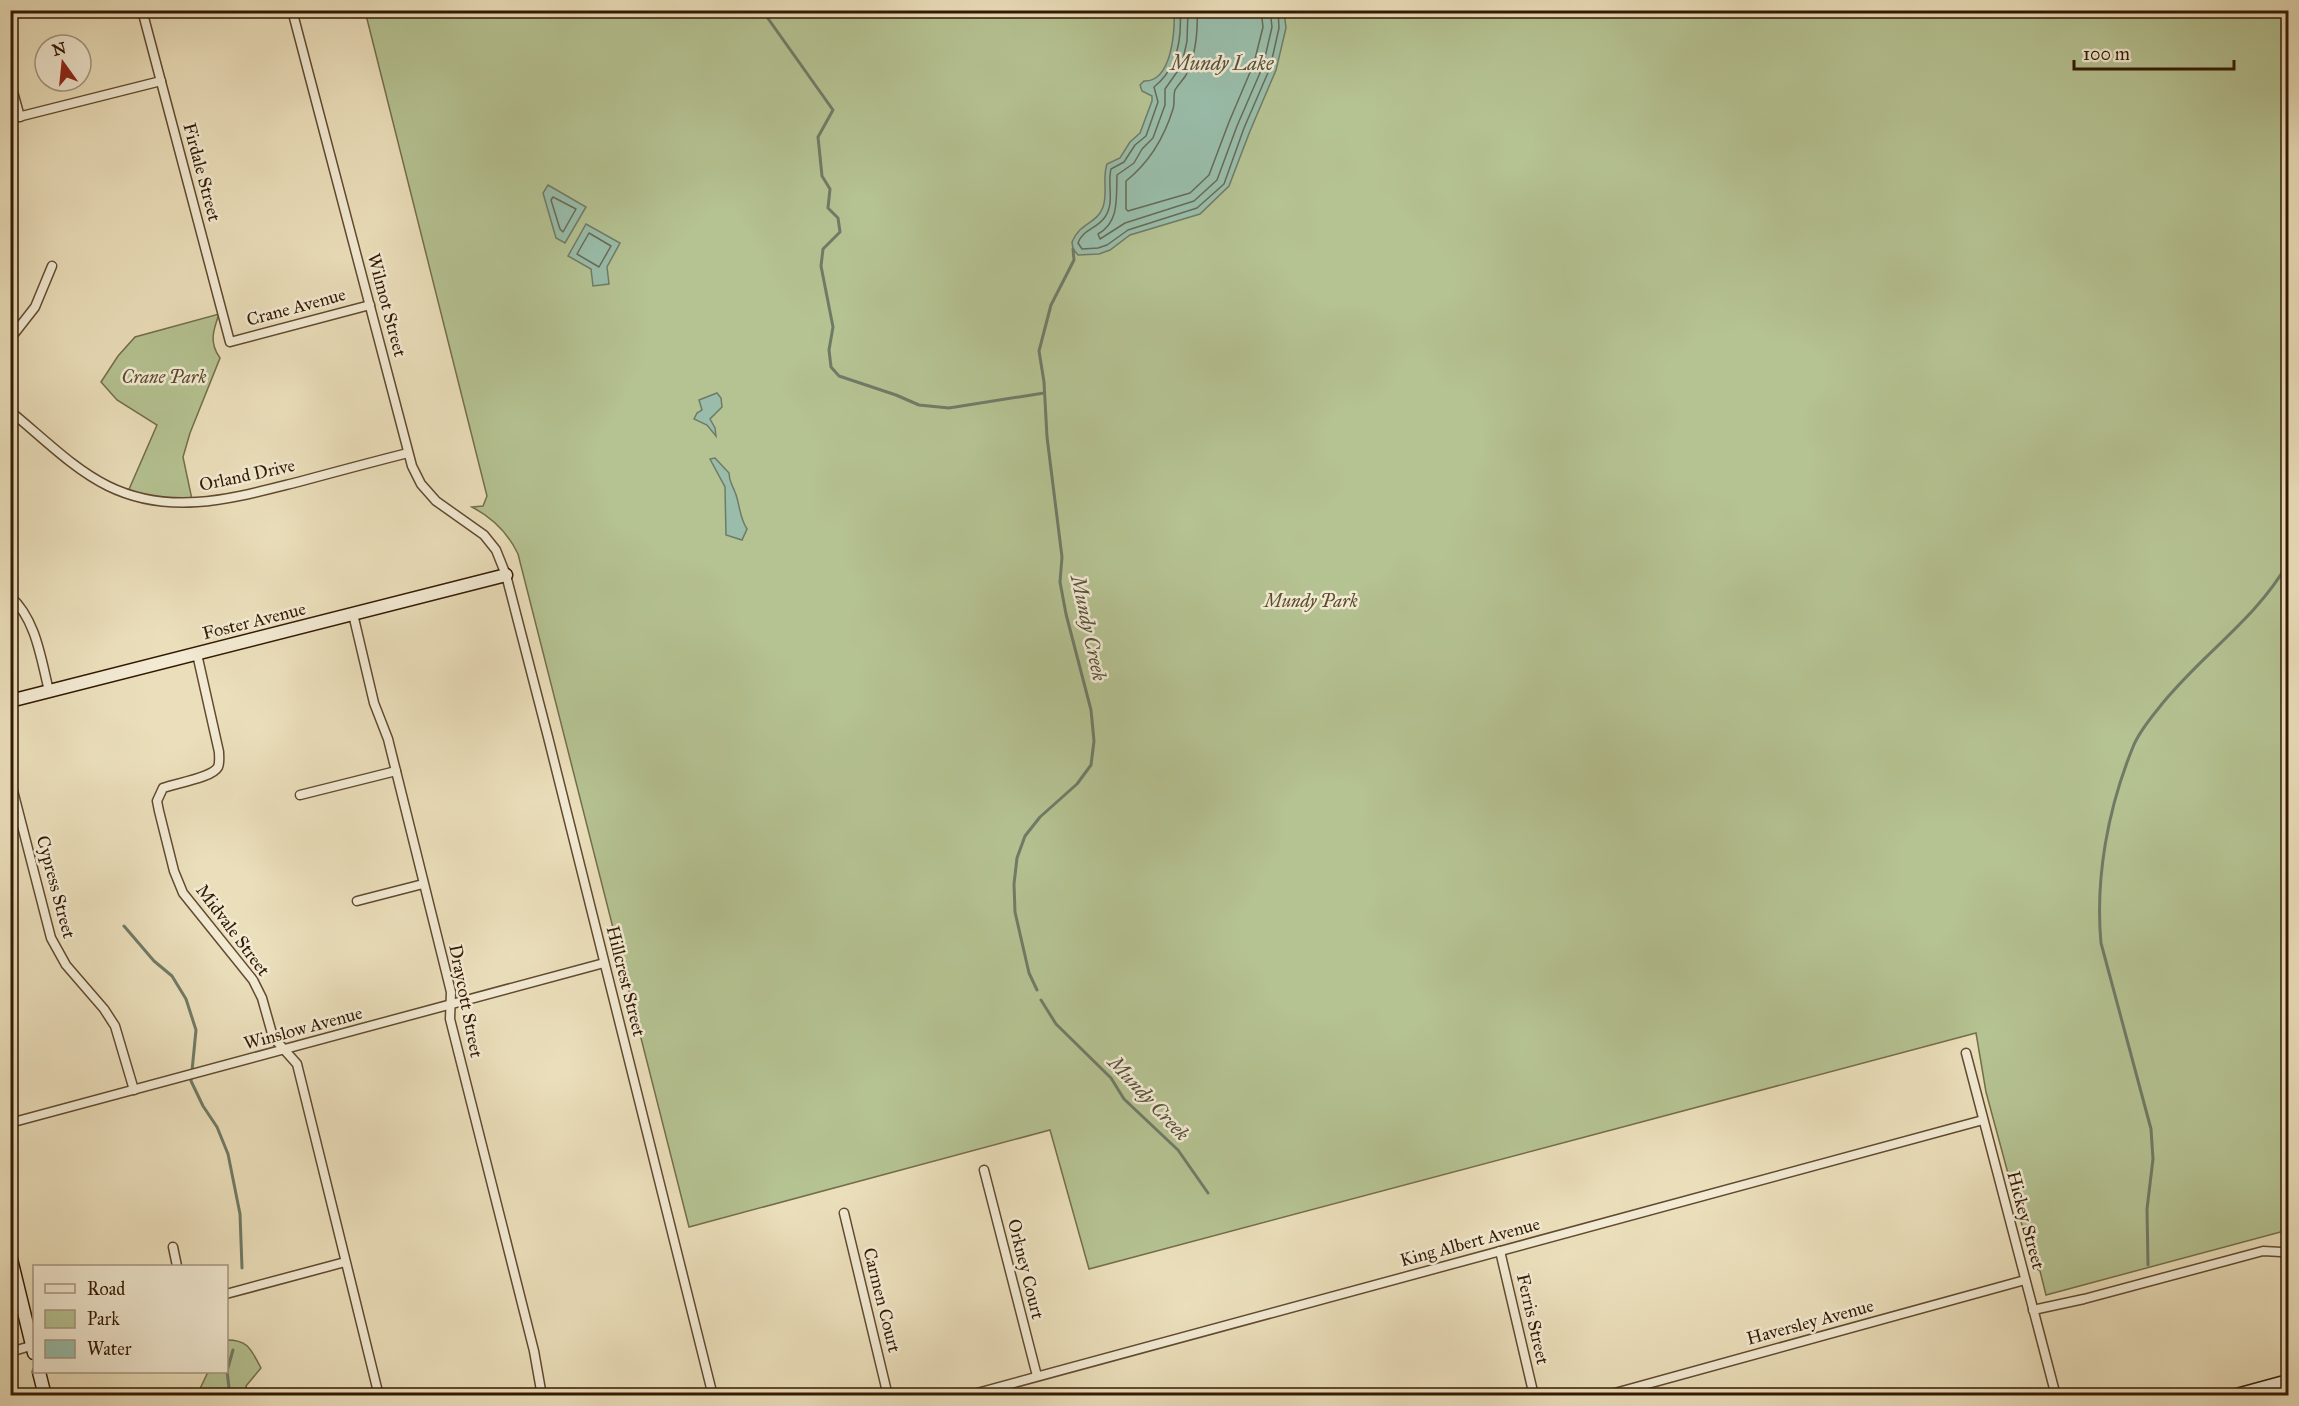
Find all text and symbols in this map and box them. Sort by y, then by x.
north arrow [33,33,93,93]
scale bar [2074,33,2234,71]
text: N [50,38,69,60]
text: 100 m [2083,43,2130,65]
water label: Mundy Lake [1169,51,1274,75]
street label: Firdale Street [178,120,226,224]
street label: Wilmot Street [363,251,412,360]
street label: Crane Avenue [244,283,348,331]
park label: Crane Park [122,366,206,388]
street label: Orland Drive [197,454,297,496]
water label: Mundy Creek [1066,571,1112,683]
park label: Mundy Park [1262,590,1358,612]
street label: Foster Avenue [200,598,308,644]
street label: Cypress Street [32,833,80,941]
street label: Midvale Street [191,880,275,981]
street label: Hillcrest Street [602,923,651,1039]
street label: Draycott Street [444,943,488,1060]
street label: Winslow Avenue [241,1002,365,1054]
water label: Mundy Creek [1102,1049,1194,1146]
street label: Hickey Street [2002,1169,2050,1272]
street label: King Albert Avenue [1398,1213,1543,1272]
street label: Orkney Court [1003,1217,1049,1322]
street label: Carmen Court [858,1245,906,1355]
legend [33,1265,228,1373]
street label: Ferris Street [1512,1271,1554,1367]
text: Road [87,1278,125,1300]
street label: Haversley Avenue [1744,1294,1876,1350]
text: Park [87,1308,120,1330]
text: Water [87,1338,132,1360]

